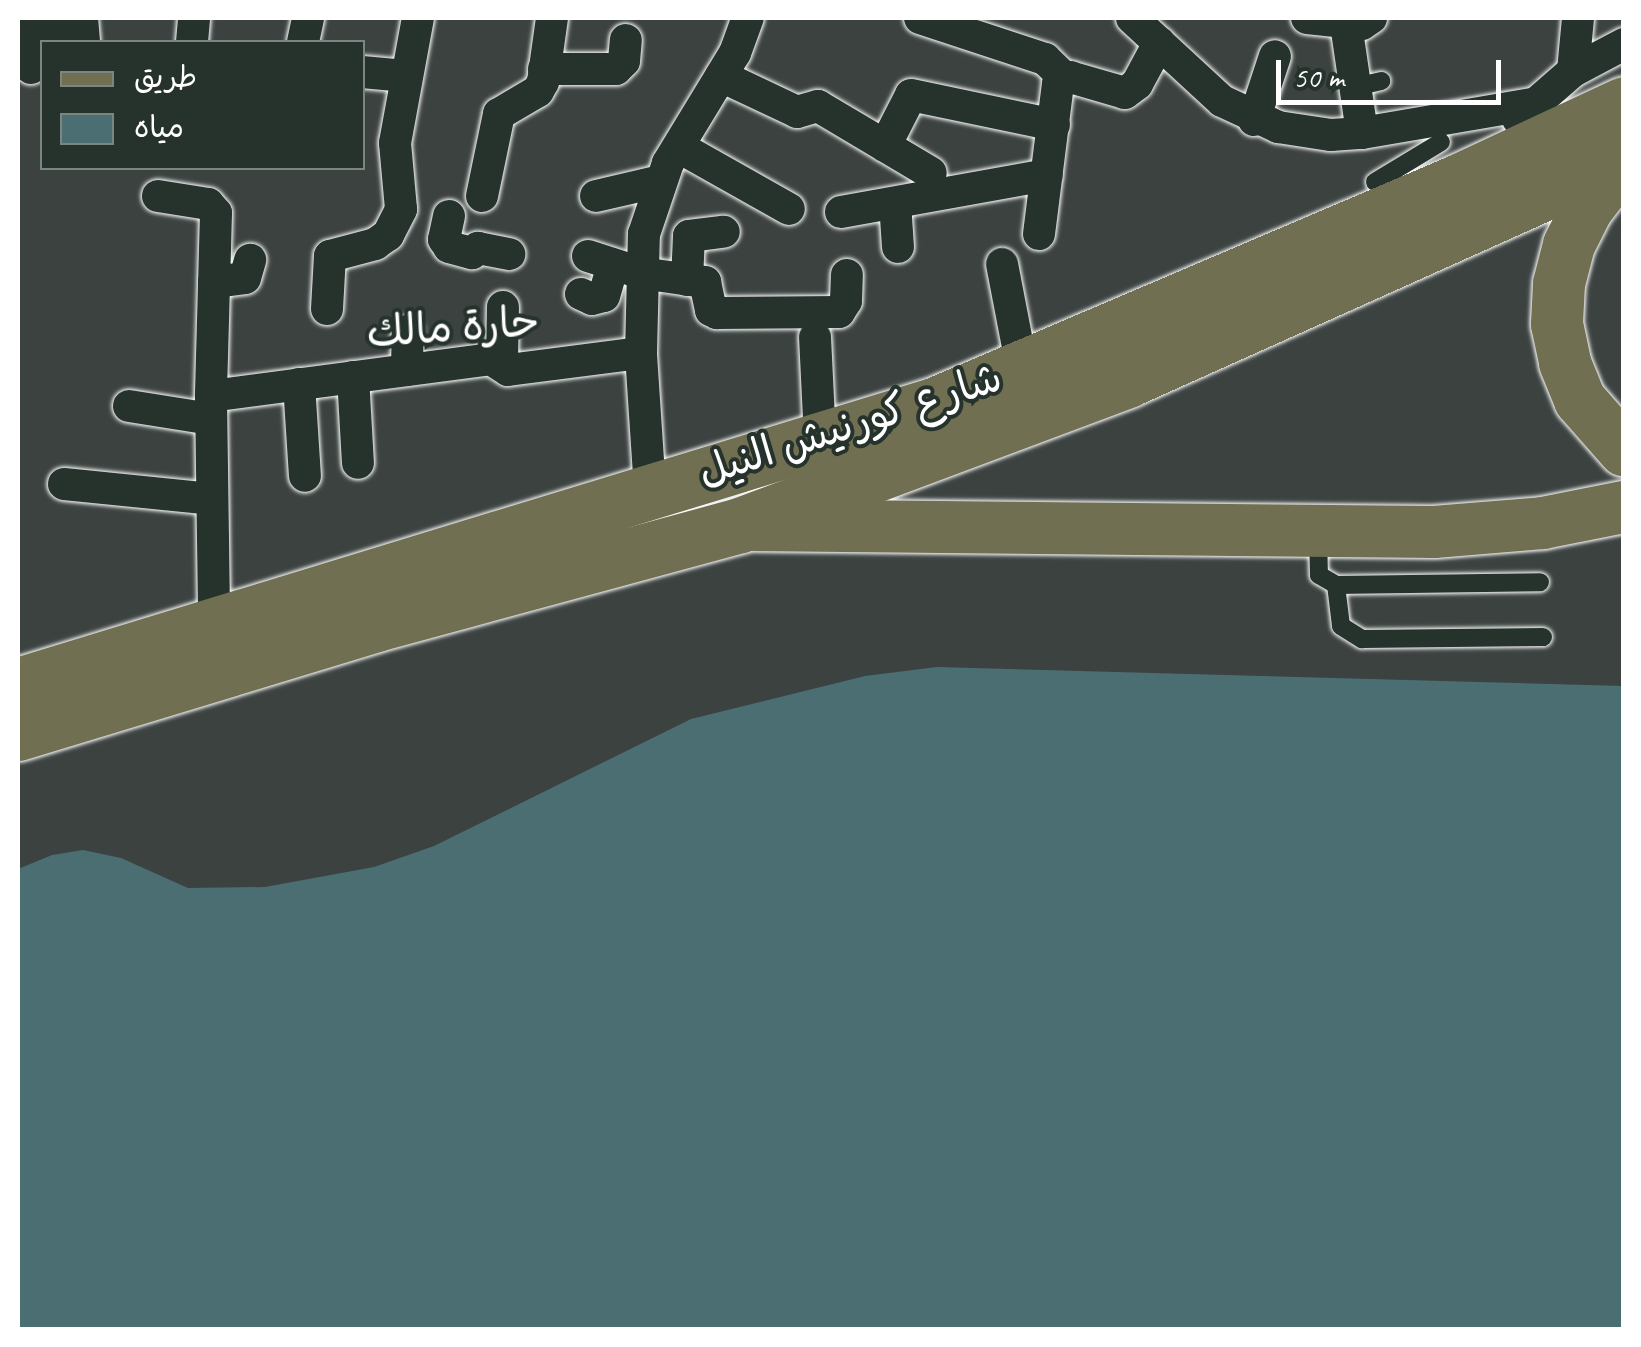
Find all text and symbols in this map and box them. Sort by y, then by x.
legend [40,40,365,170]
scale bar [1281,40,1506,102]
text: طريق [134,58,197,96]
text: 50 m [1293,58,1344,96]
text: مياه [134,108,184,146]
street label: حارة مالك [365,297,541,359]
street label: شارع كورنيش النيل [692,352,1008,498]

